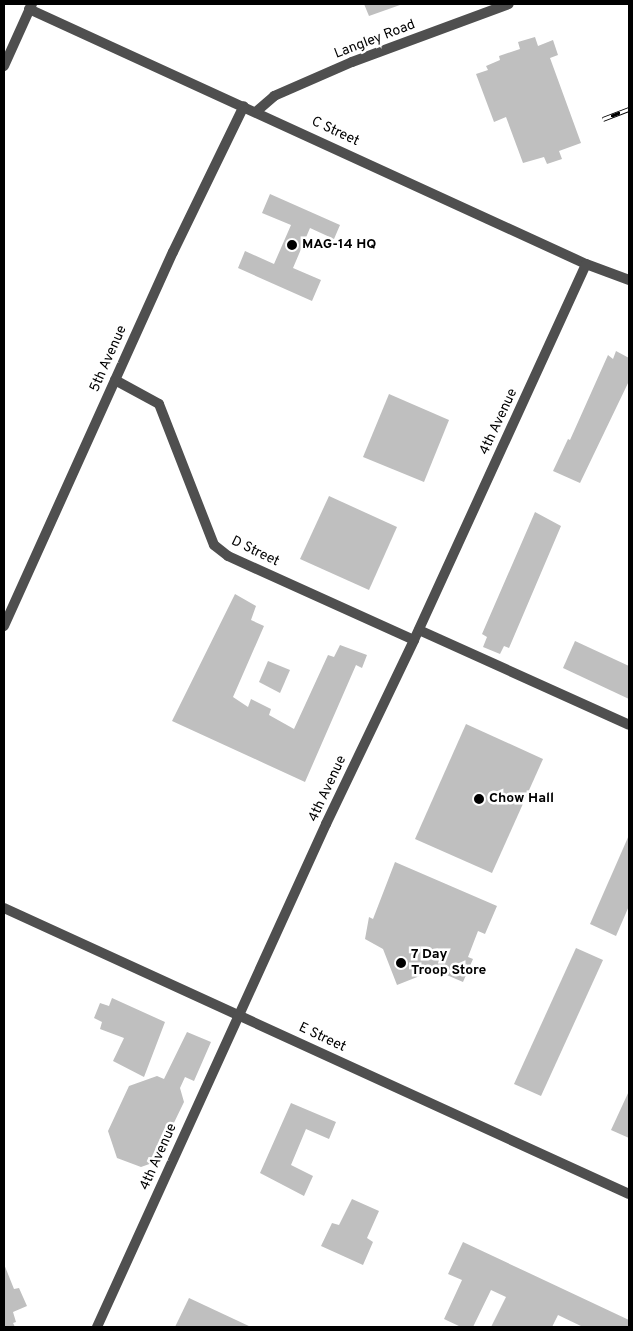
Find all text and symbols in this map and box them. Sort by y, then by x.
street label: Langley Road [332,17,418,63]
street label: C Street [308,114,362,150]
place label: MAG-14 HQ [302,237,376,253]
marker: MAG-14 HQ [286,239,298,251]
street label: 5th Avenue [87,323,131,395]
street label: 4th Avenue [476,386,522,458]
street label: D Street [228,533,282,571]
street label: 4th Avenue [305,753,351,825]
place label: Chow Hall [489,791,554,807]
marker: Chow Hall [473,793,485,805]
place label: 7 Day Troop Store [411,947,486,980]
marker: 7 Day Troop Store [395,957,407,969]
street label: E Street [296,1020,348,1056]
street label: 4th Avenue [137,1121,181,1193]

